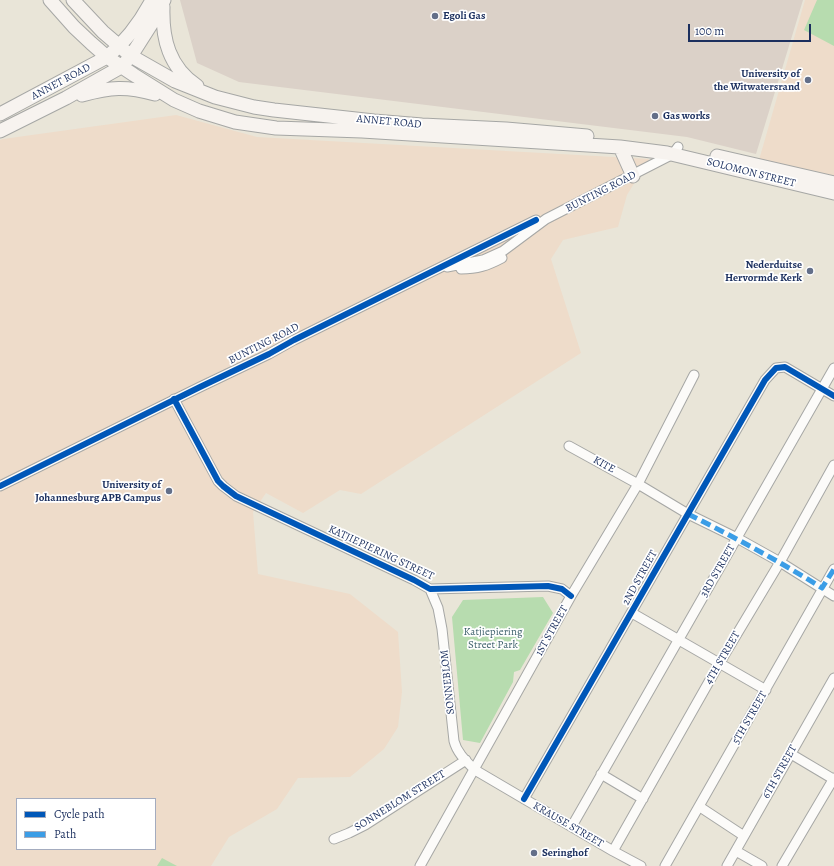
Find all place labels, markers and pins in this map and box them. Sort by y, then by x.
place label: Egoli Gas [443,9,485,23]
marker: Egoli Gas [430,11,440,21]
place label: University of the Witwatersrand [714,67,800,93]
marker: University of the Witwatersrand [803,75,813,85]
place label: Gas works [663,109,710,123]
marker: Gas works [650,111,660,121]
place label: Nederduitse Hervormde Kerk [725,258,802,284]
marker: Nederduitse Hervormde Kerk [805,266,815,276]
place label: University of Johannesburg APB Campus [35,478,161,504]
marker: University of Johannesburg APB Campus [164,486,174,496]
place label: Seringhof [542,846,588,860]
marker: Seringhof [529,848,539,858]

